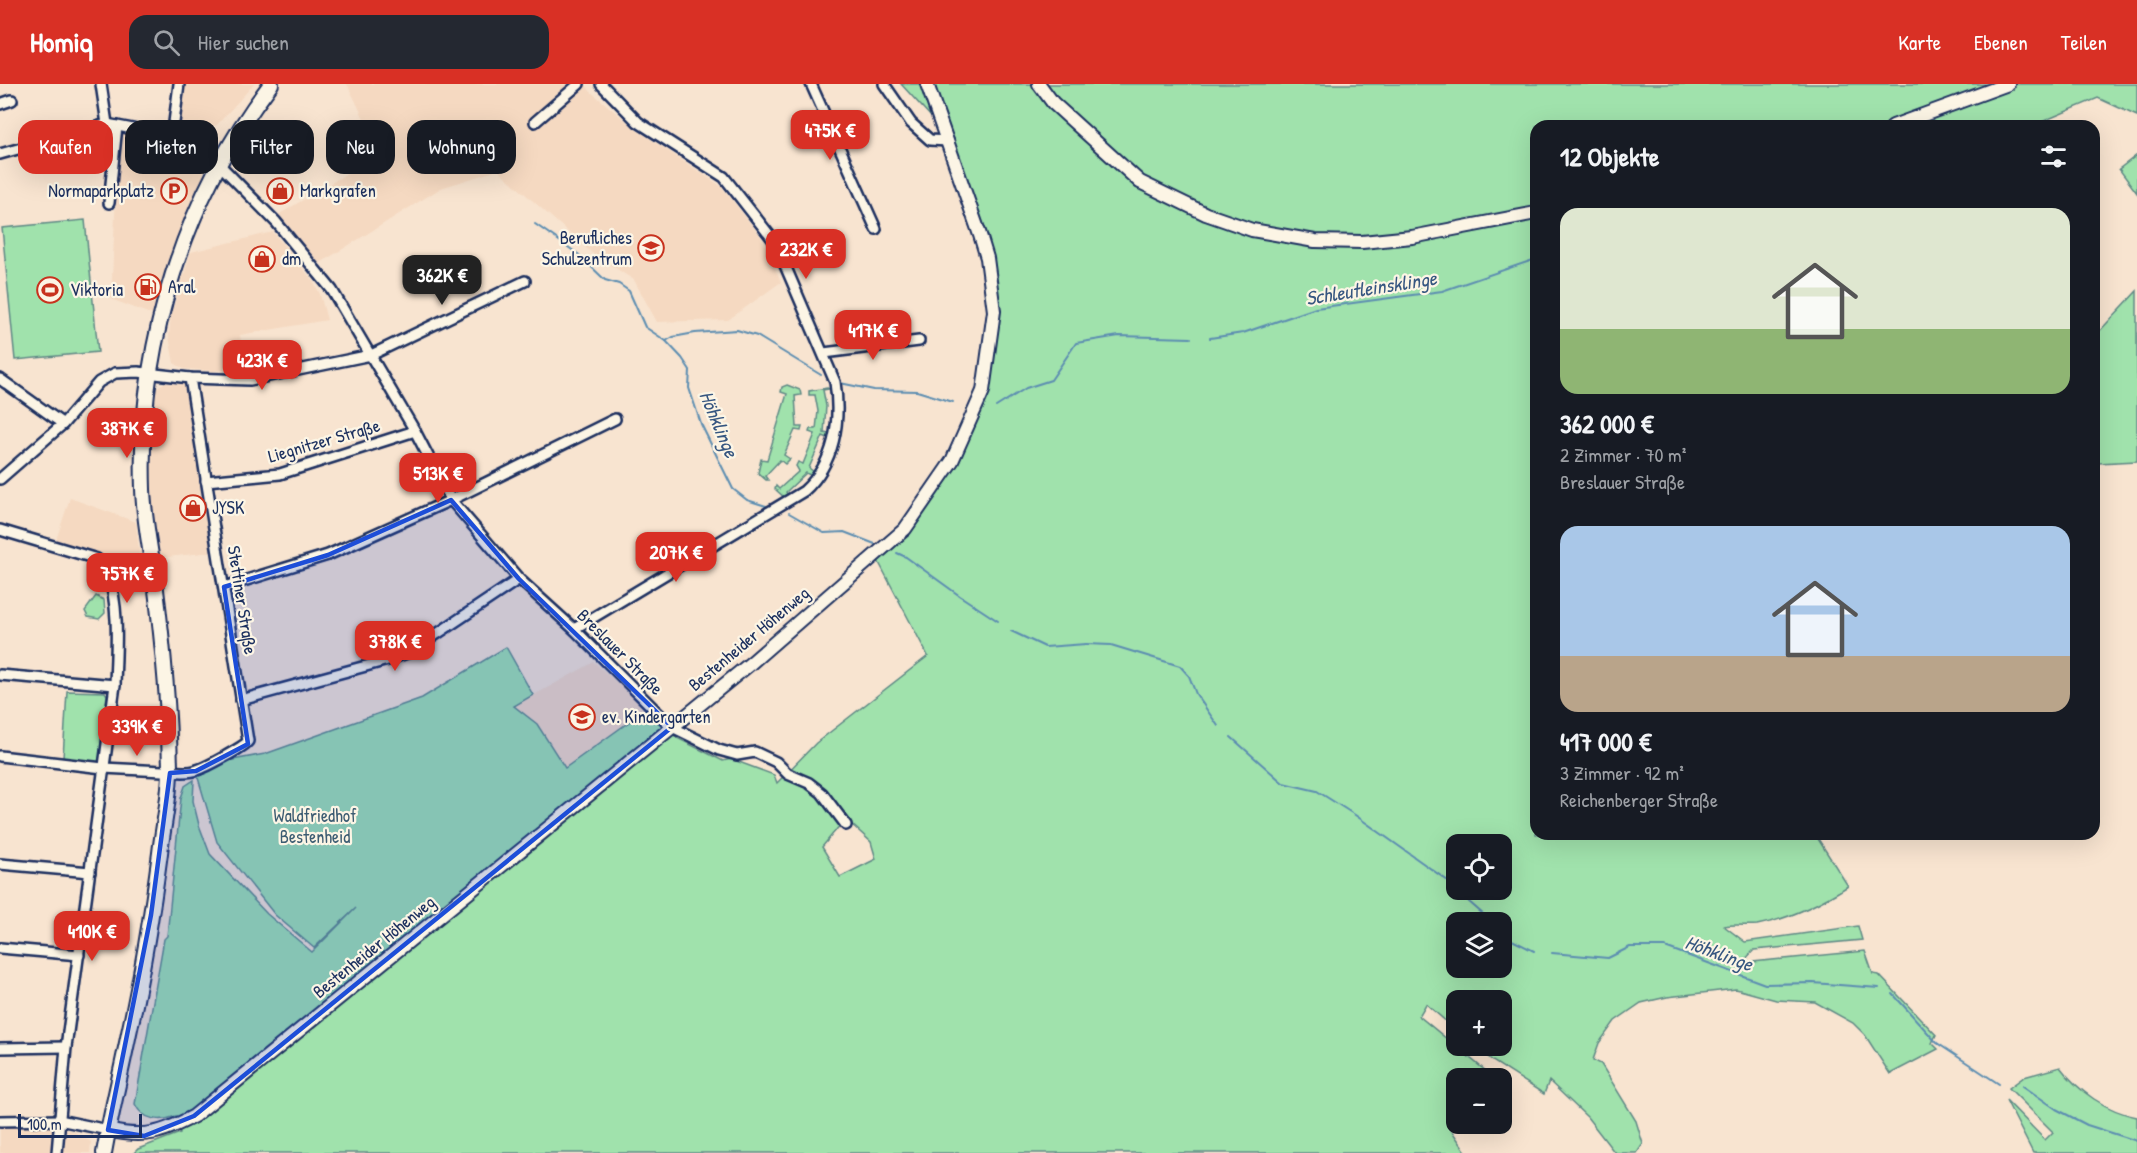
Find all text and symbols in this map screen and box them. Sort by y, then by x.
search box [129,15,549,69]
text: Homiq [30,23,93,61]
icon: search [150,26,183,59]
text: Hier suchen [198,27,289,57]
text: Karte [1898,28,1941,57]
text: Ebenen [1974,28,2028,57]
text: Teilen [2061,28,2107,57]
pin: 475K € [781,110,879,161]
text: 475K € [805,116,855,143]
chip: Kaufen [18,120,113,174]
chip: Mieten [125,120,218,174]
chip: Filter [230,120,314,174]
chip: Neu [326,120,395,174]
chip: Wohnung [407,120,516,174]
text: 12 Objekte [1560,139,1659,174]
icon: filters [2037,140,2070,173]
parking icon: Normaparkplatz [159,176,189,206]
shop icon: Markgrafen [265,176,295,206]
place label: Normaparkplatz [48,178,154,203]
place label: Markgrafen [300,178,376,203]
place label: Berufliches Schulzentrum [542,225,632,271]
pin: 232K € [757,229,855,280]
school or university icon: Berufliches Schulzentrum [636,233,666,263]
text: 232K € [780,235,832,262]
shop icon: dm [247,244,277,274]
place label: dm [282,246,301,271]
icon: home [1761,247,1869,355]
pin: 362K € [393,255,491,306]
text: 362K € [417,261,467,288]
water label: Schleutleinsklinge [1304,264,1439,312]
fuel station icon: Aral [133,272,163,302]
place label: Aral [168,274,196,299]
sports icon: Viktoria [35,275,65,305]
place label: Viktoria [70,277,123,302]
pin: 417K € [824,310,922,361]
text: 417K € [848,316,898,343]
pin: 423K € [213,340,311,391]
text: 423K € [237,346,287,373]
water label: Höhklinge [692,386,746,463]
text: 362 000 € [1560,406,1654,441]
pin: 387K € [78,408,176,459]
street label: Liegnitzer Straße [265,413,383,468]
text: 387K € [101,414,153,441]
text: 2 Zimmer · 70 m² [1560,441,1686,468]
pin: 513K € [389,453,487,504]
text: 513K € [413,459,463,486]
text: Breslauer Straße [1560,468,1685,495]
shop icon: JYSK [178,493,208,523]
place label: JYSK [212,495,245,520]
pin: 207K € [627,532,725,583]
text: 207K € [650,538,702,565]
street label: Stettiner Straße [222,544,263,656]
pin: 757K € [78,553,176,604]
text: 757K € [101,559,153,586]
icon: home [1761,565,1869,673]
street label: Bestenheider Höhenweg [683,581,814,697]
street label: Breslauer Straße [572,603,669,700]
pin: 378K € [346,621,444,672]
text: 378K € [369,627,421,654]
school or university icon: ev. Kindergarten [567,702,597,732]
place label: ev. Kindergarten [602,704,711,729]
pin: 339K € [88,706,186,757]
text: 339K € [112,712,162,739]
text: 417 000 € [1560,724,1651,759]
text: 3 Zimmer · 92 m² [1560,759,1684,786]
text: Reichenberger Straße [1560,786,1718,813]
park label: Waldfriedhof Bestenheid [274,803,357,849]
map controls [1446,834,1512,1134]
button: locate [1446,834,1512,900]
street label: Bestenheider Höhenweg [307,889,440,1004]
pin: 410K € [43,911,141,962]
button: layers [1446,912,1512,978]
text: 410K € [68,917,116,944]
water label: Höhklinge [1681,928,1758,978]
button: + [1446,990,1512,1056]
button: − [1446,1068,1512,1134]
scale bar [18,1111,142,1138]
text: 100 m [27,1113,62,1135]

